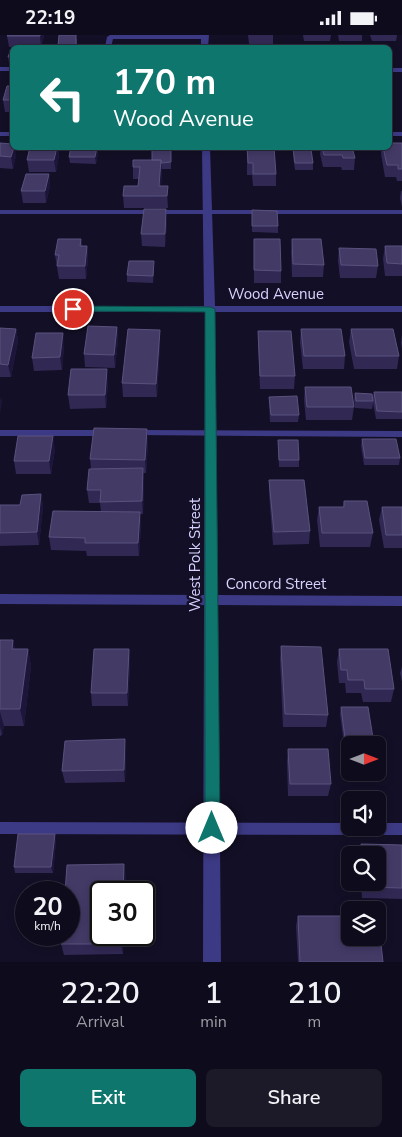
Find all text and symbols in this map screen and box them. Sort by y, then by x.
text: 22:19 [25,5,75,31]
text: 170 m [113,59,216,106]
icon: left [30,65,95,130]
text: Wood Avenue [113,104,254,134]
street label: Wood Avenue [228,284,324,304]
pin [52,288,94,330]
icon: arrive [59,295,87,323]
street label: West Polk Street [185,497,205,612]
street label: Concord Street [226,574,327,594]
north arrow [341,736,386,781]
map controls [341,736,386,946]
button: sound [341,791,386,836]
position arrow [185,801,237,853]
button: search [341,846,386,891]
speed limit sign: 30 [90,881,155,946]
text: 20 [32,890,63,924]
button: layers [341,901,386,946]
text: km/h [34,918,61,934]
text: 22:20 [61,973,140,1014]
text: 1 [205,973,223,1014]
text: 210 [287,973,341,1014]
text: Arrival [76,1011,124,1033]
text: min [200,1011,227,1033]
text: m [308,1011,321,1033]
button: Exit [20,1069,196,1127]
button: Share [206,1069,382,1127]

